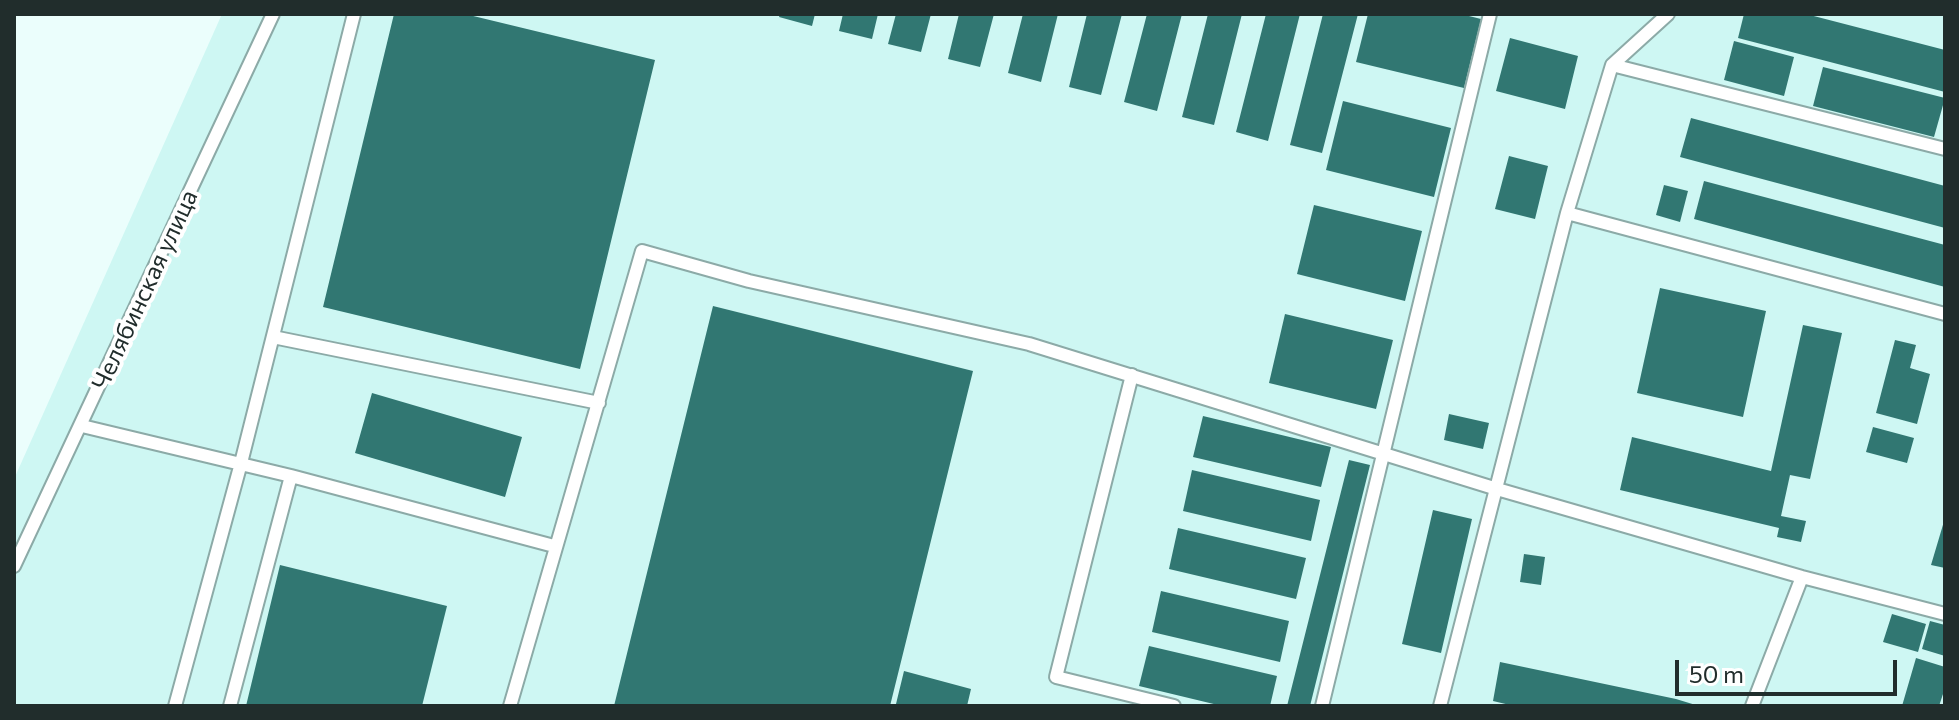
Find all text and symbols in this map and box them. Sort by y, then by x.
street label: Челябинская улица [86,185,204,395]
scale bar [1679,644,1901,694]
text: 50 m [1689,659,1744,688]

